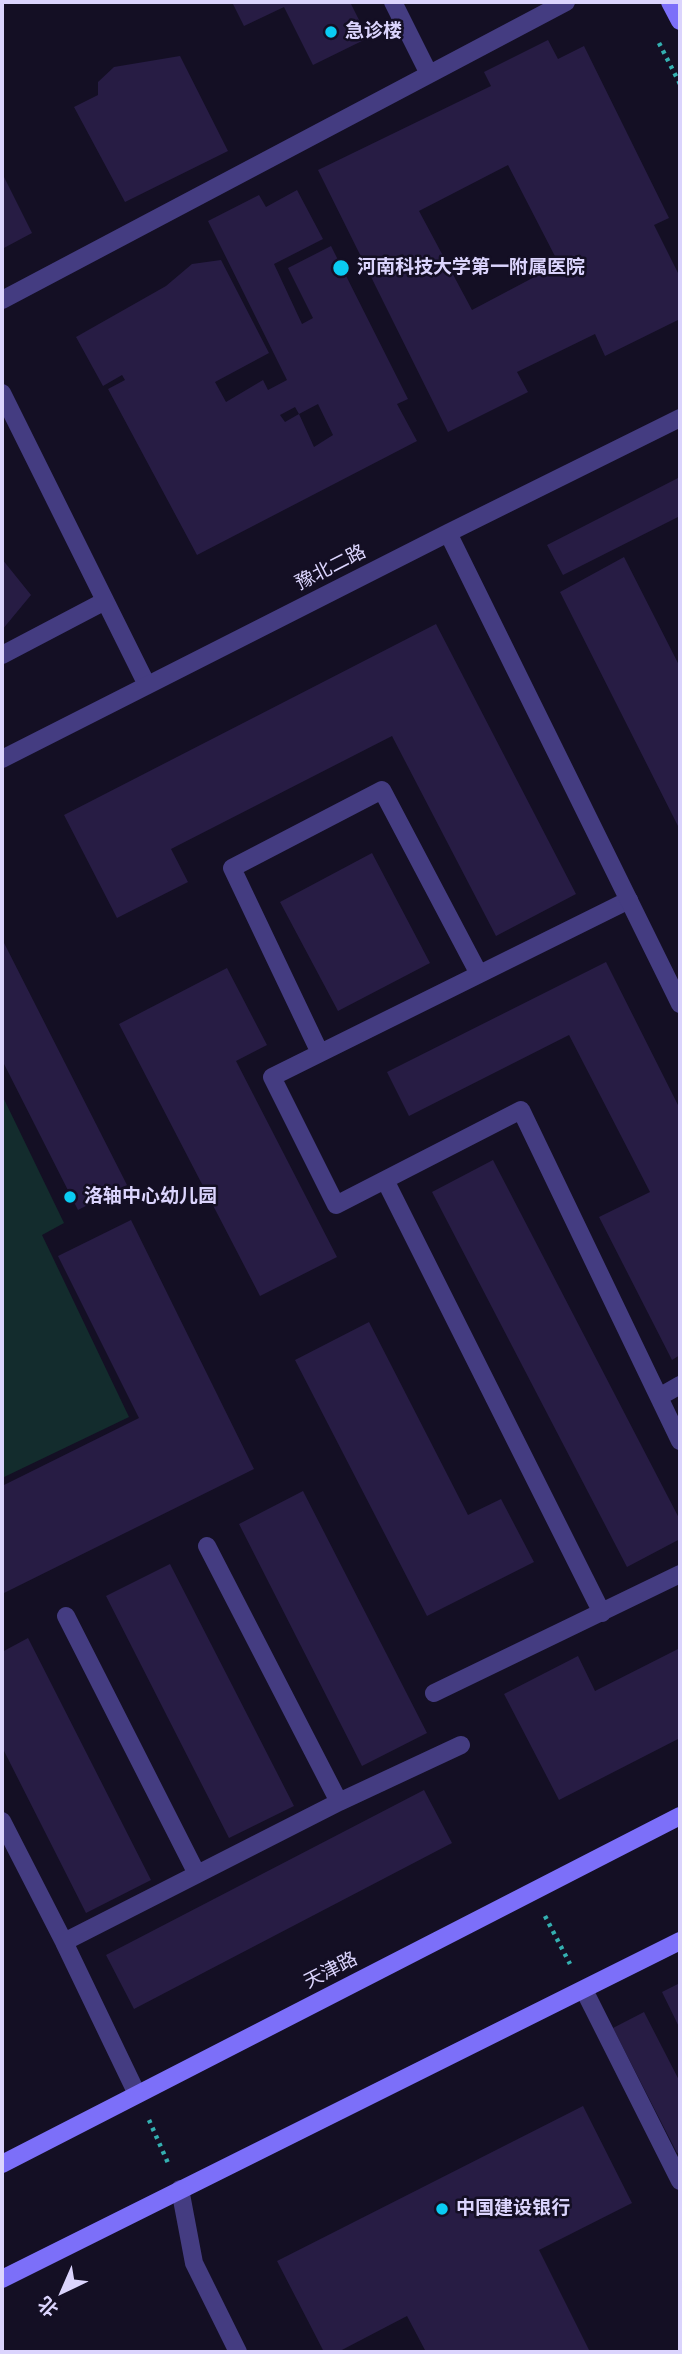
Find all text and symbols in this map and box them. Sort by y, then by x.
place label: 急诊楼 [345,21,402,43]
marker: 急诊楼 [323,24,339,40]
place label: 河南科技大学第一附属医院 [357,257,585,279]
marker: 河南科技大学第一附属医院 [331,258,351,278]
street label: 豫北二路 [292,541,370,595]
place label: 洛轴中心幼儿园 [84,1186,217,1208]
marker: 洛轴中心幼儿园 [62,1189,78,1205]
street label: 天津路 [300,1948,362,1994]
place label: 中国建设银行 [456,2198,570,2220]
marker: 中国建设银行 [434,2201,450,2217]
north arrow [28,2256,98,2326]
text: 北 [34,2292,62,2321]

